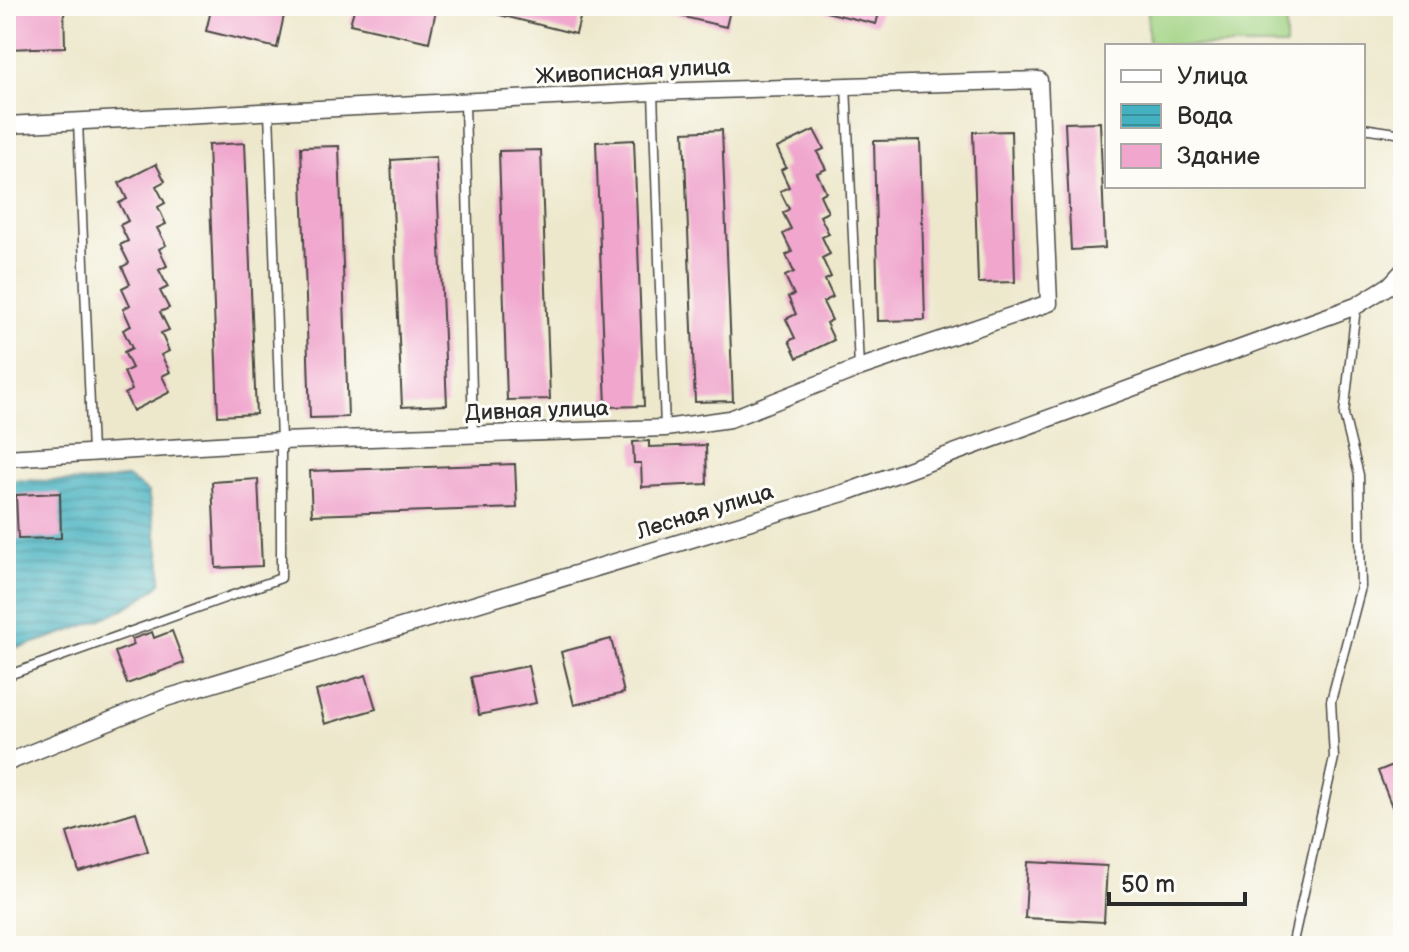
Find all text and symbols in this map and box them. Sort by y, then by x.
legend [1105,44,1365,188]
street label: Живописная улица [535,53,731,91]
text: Улица [1177,62,1248,91]
text: Вода [1177,102,1233,131]
text: Здание [1177,142,1260,171]
street label: Дивная улица [465,395,609,427]
street label: Лесная улица [632,478,777,546]
scale bar [1109,856,1245,906]
text: 50 m [1121,870,1175,899]

